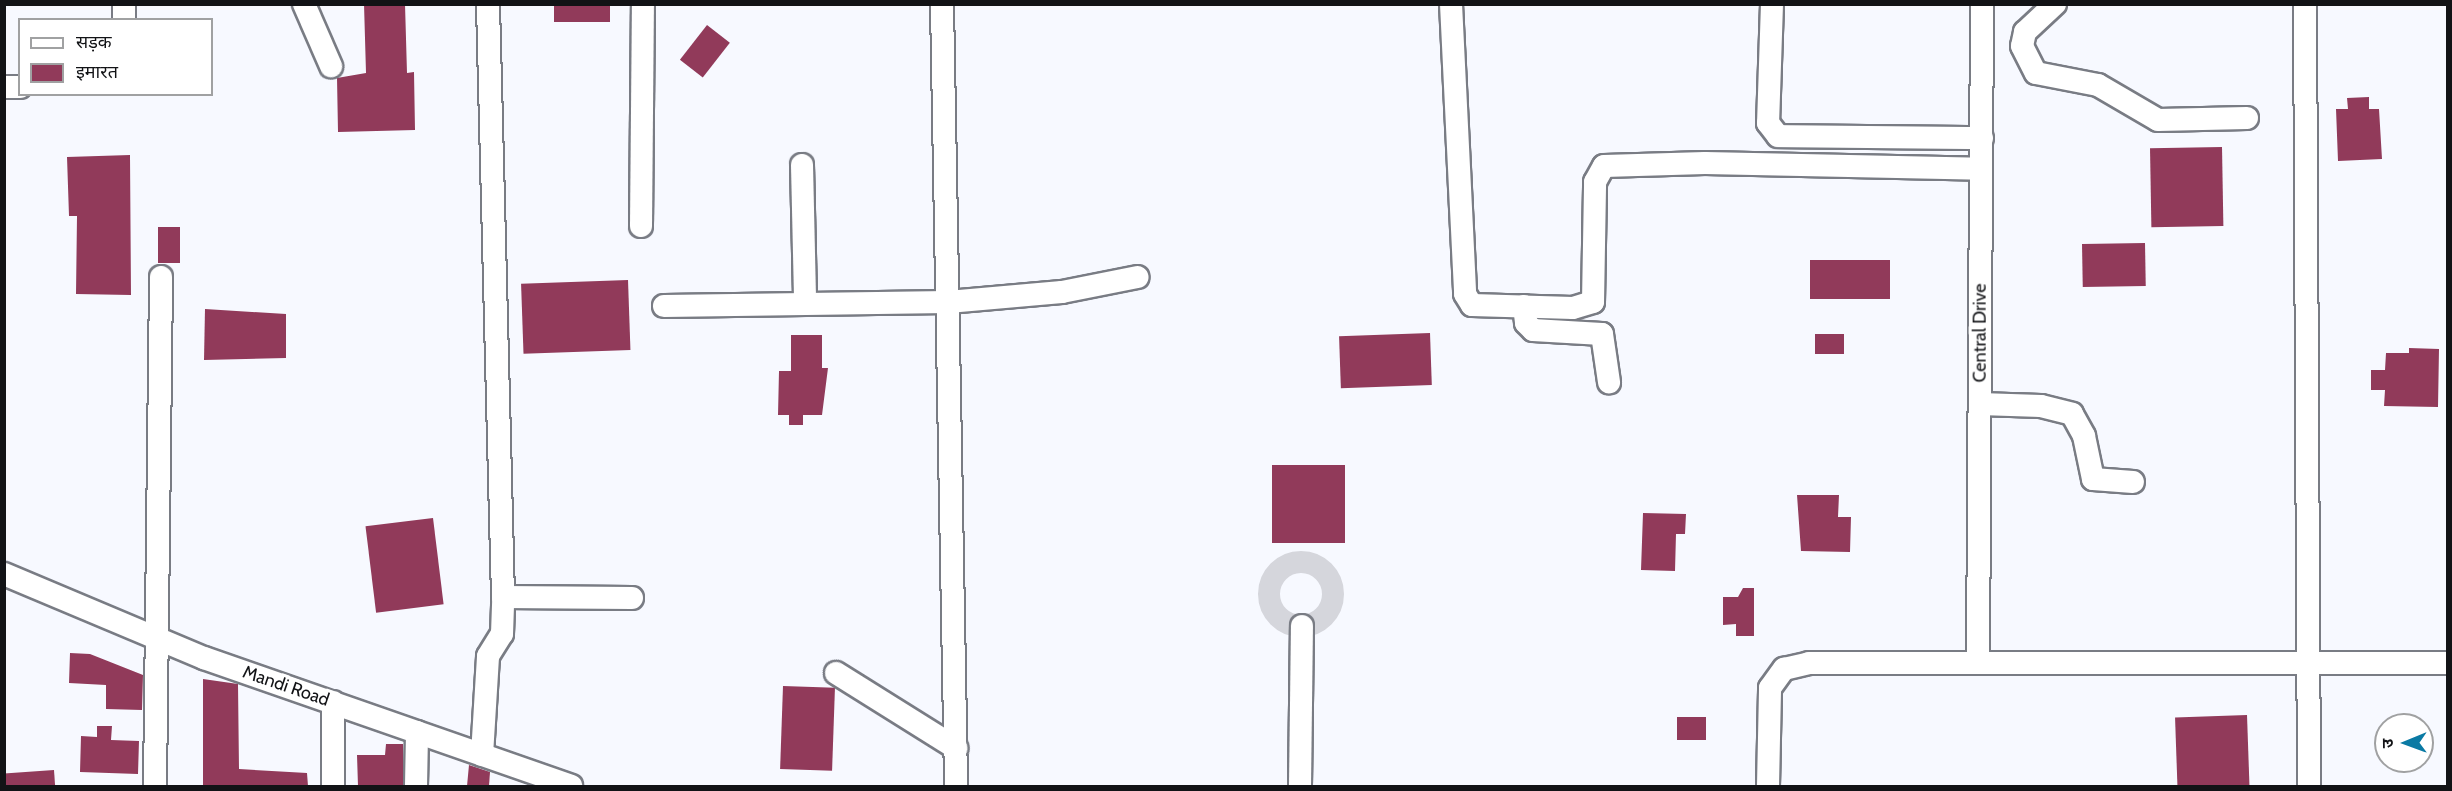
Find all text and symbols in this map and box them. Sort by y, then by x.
legend [18,18,213,96]
text: सड़क [76,31,112,53]
text: इमारत [76,61,118,83]
street label: Central Drive [1969,284,1991,382]
street label: Mandi Road [240,661,332,711]
north arrow [2374,713,2434,773]
text: उ [2378,738,2397,748]

